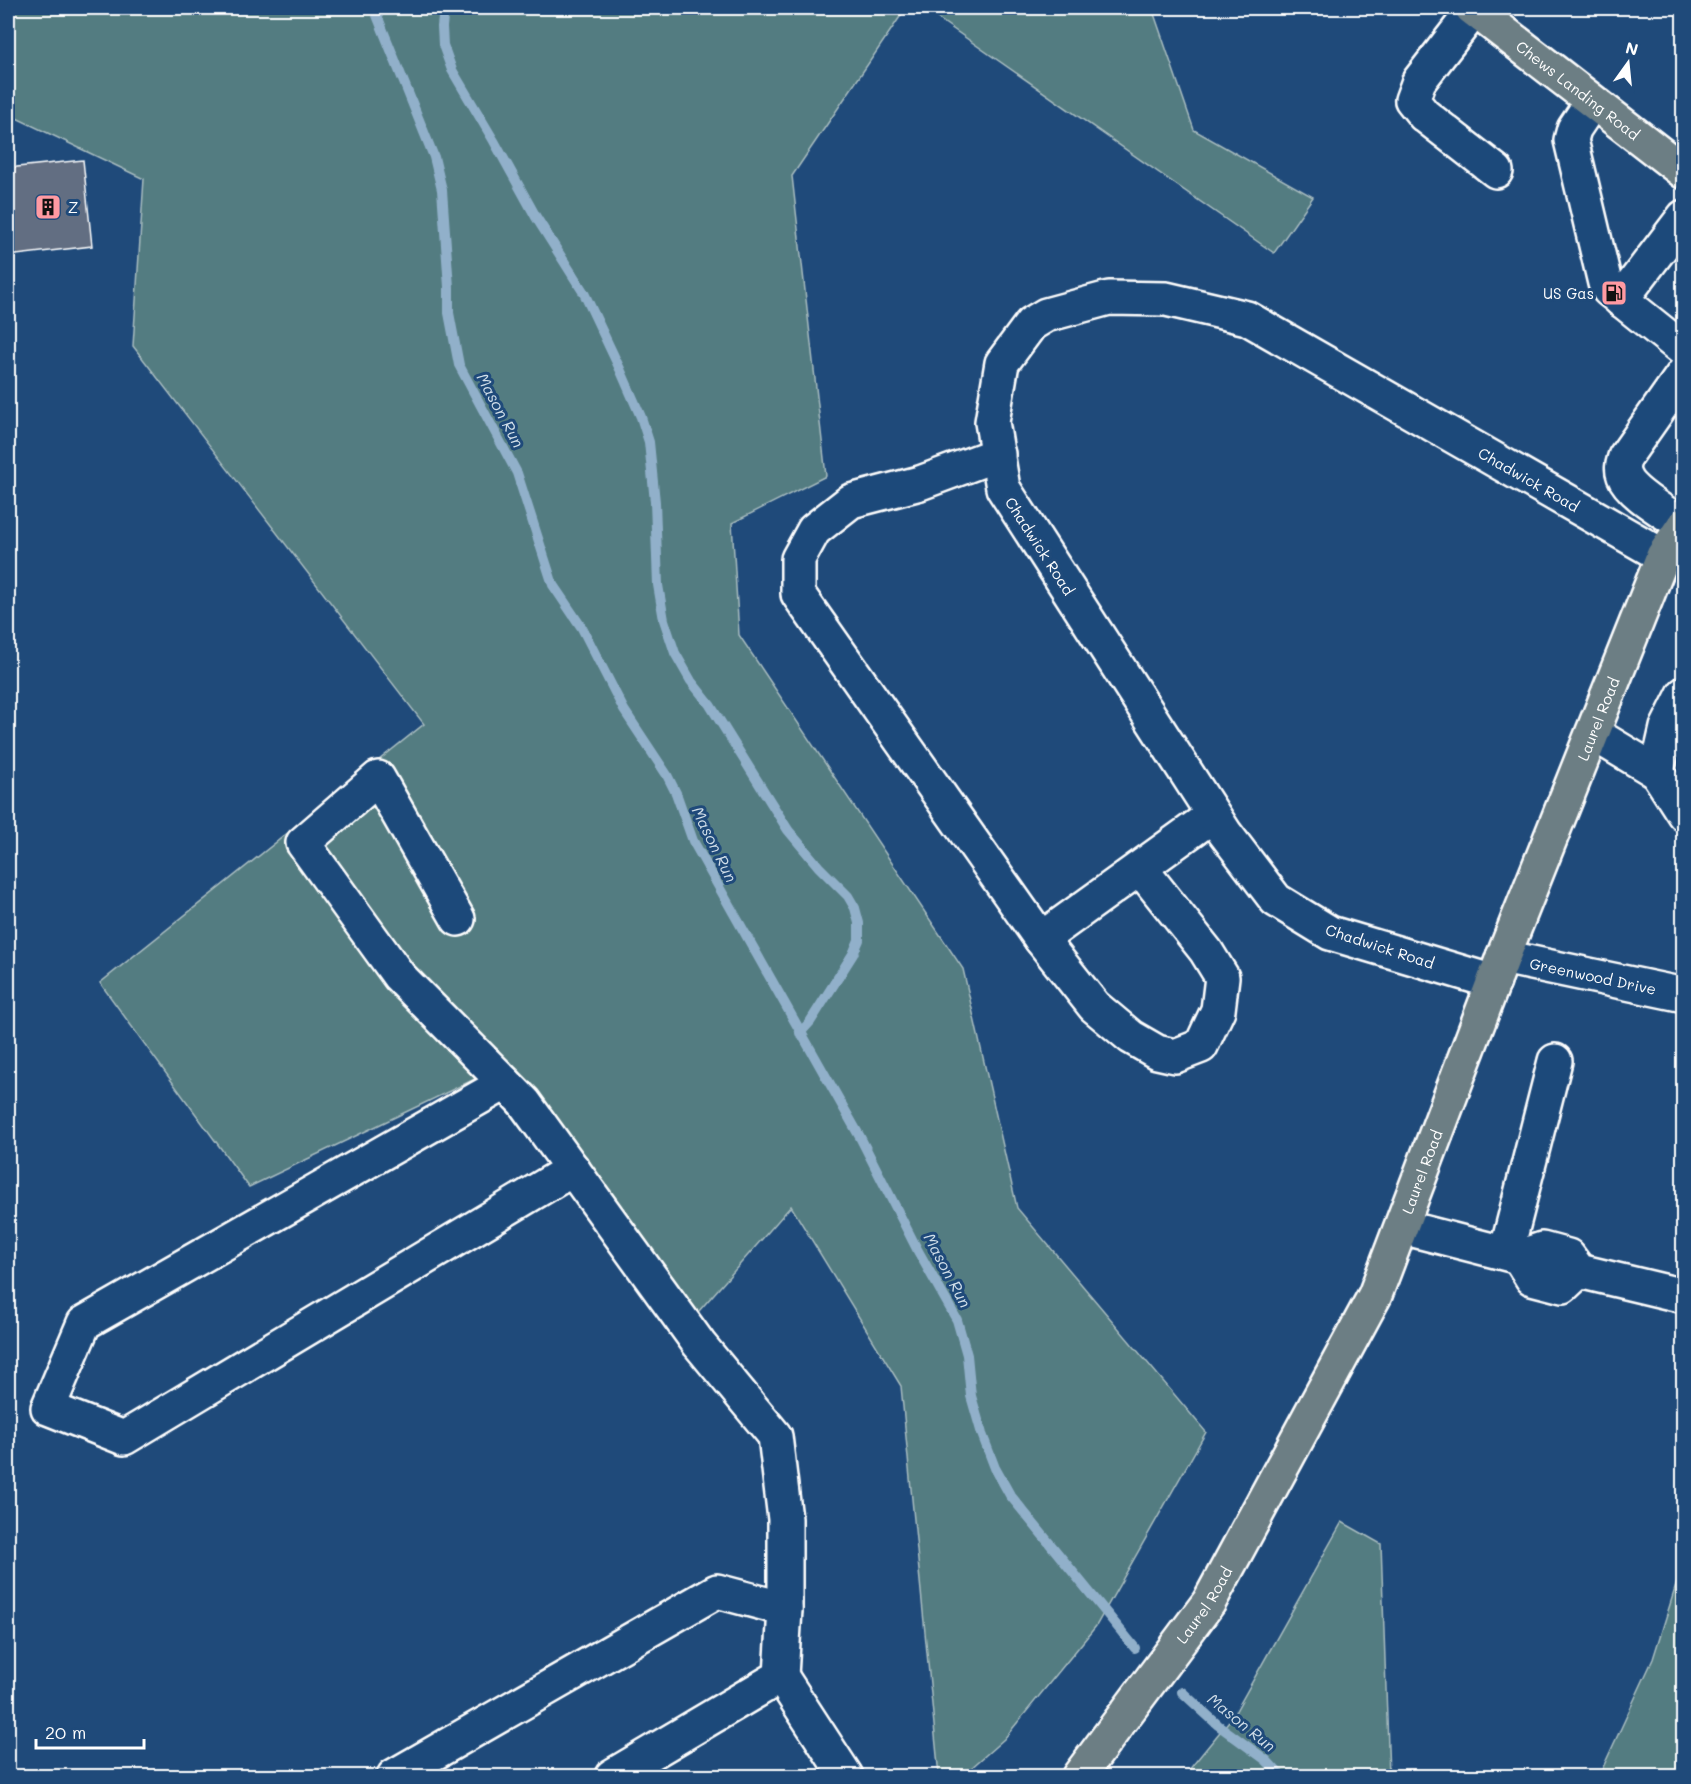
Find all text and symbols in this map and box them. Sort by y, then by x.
north arrow [1598,33,1658,93]
street label: Chews Landing Road [1512,36,1644,144]
text: N [1623,36,1641,60]
building icon: Z [33,192,63,222]
place label: Z [68,197,78,217]
fuel station icon: US Gas [1599,278,1629,308]
place label: US Gas [1543,283,1594,303]
water label: Mason Run [473,369,530,451]
street label: Chadwick Road [1475,442,1583,516]
street label: Chadwick Road [1001,493,1079,599]
street label: Laurel Road [1572,674,1624,764]
water label: Mason Run [688,803,742,886]
street label: Chadwick Road [1323,919,1437,973]
street label: Greenwood Drive [1528,953,1658,999]
street label: Laurel Road [1397,1127,1447,1217]
water label: Mason Run [920,1229,977,1311]
street label: Laurel Road [1171,1563,1236,1648]
water label: Mason Run [1204,1688,1281,1756]
scale bar [36,1712,144,1750]
text: 20 m [45,1720,86,1744]

